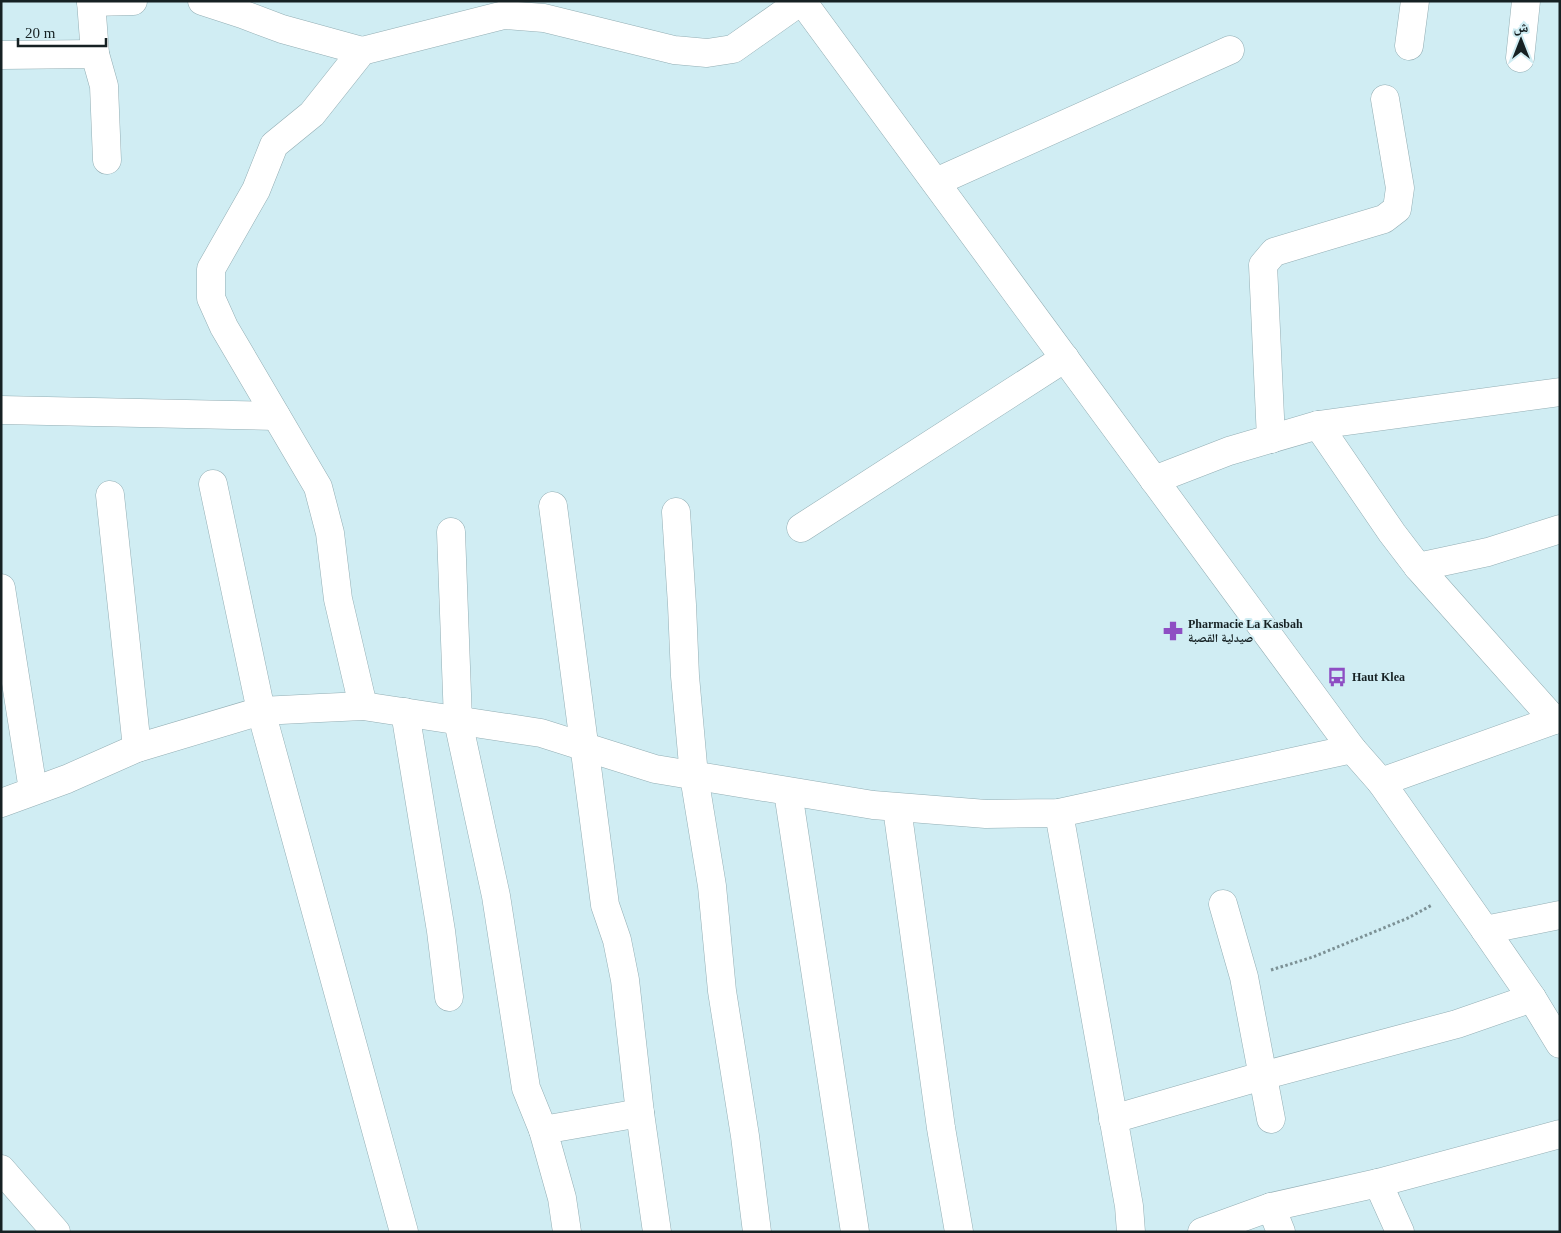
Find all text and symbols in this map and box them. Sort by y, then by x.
scale bar [18,15,105,47]
north arrow [1496,15,1546,65]
text: ش [1514,20,1529,36]
text: 20 m [25,25,56,41]
place label: Pharmacie La Kasbah صيدلية القصبة [1188,617,1303,645]
pharmacy icon: Pharmacie La Kasbah صيدلية القصبة [1162,620,1184,642]
bus stop icon: Haut Klea [1326,666,1348,688]
place label: Haut Klea [1352,670,1405,684]

